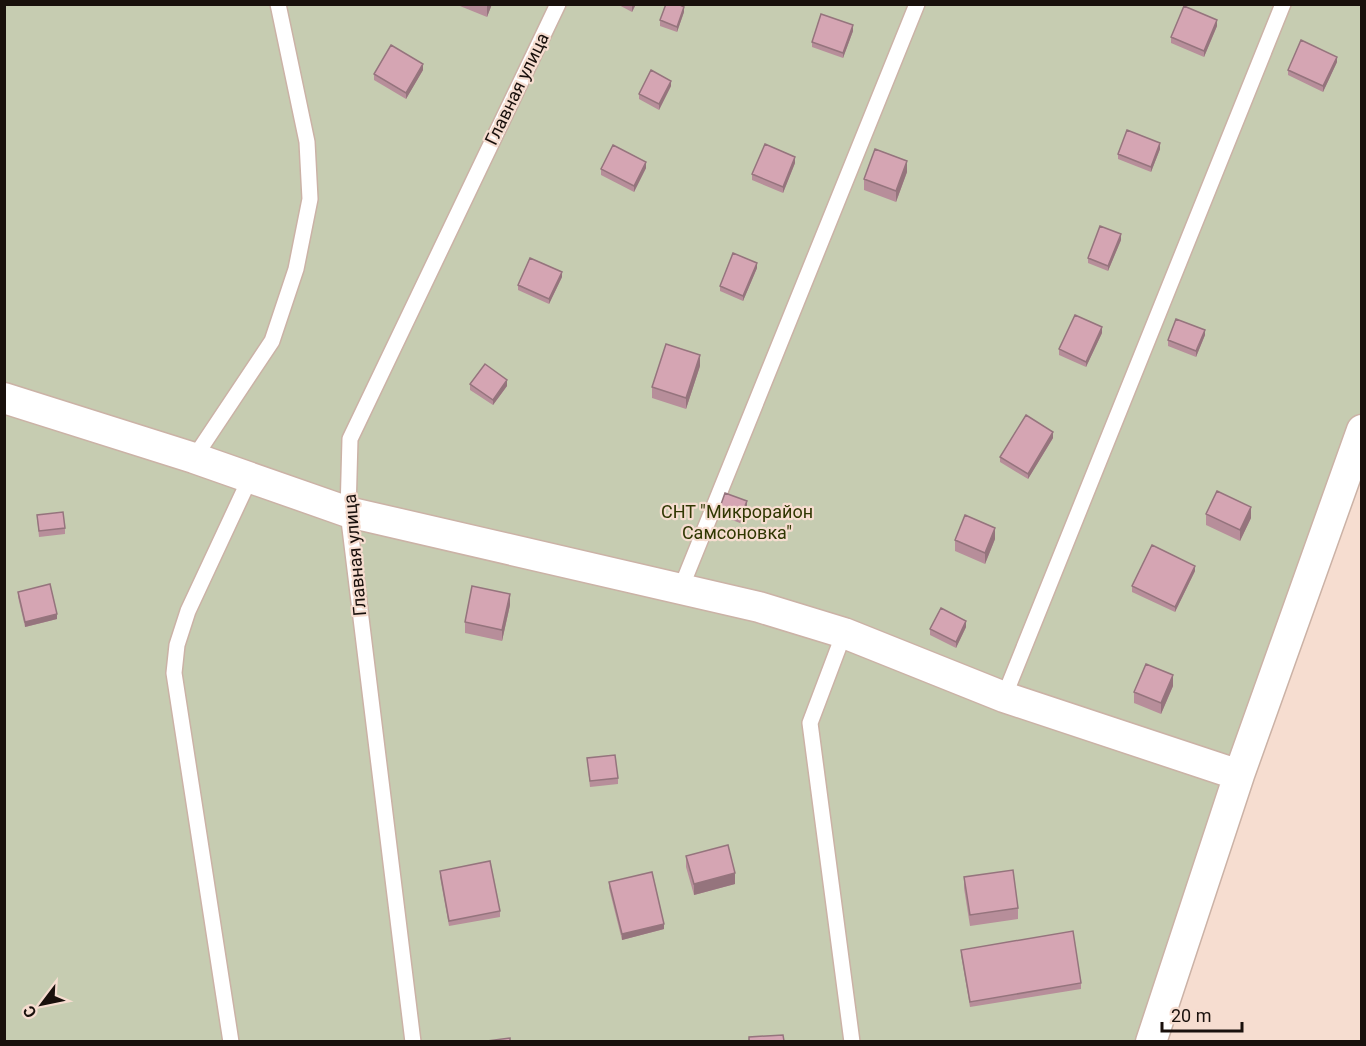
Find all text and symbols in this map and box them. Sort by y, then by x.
street label: Главная улица [480,29,553,148]
street label: Главная улица [339,493,370,617]
park label: СНТ "Микрорайон Самсоновка" [661,501,813,543]
north arrow [12,974,72,1034]
scale bar [1162,995,1242,1033]
text: С [19,1002,41,1021]
text: 20 m [1171,1005,1211,1026]

